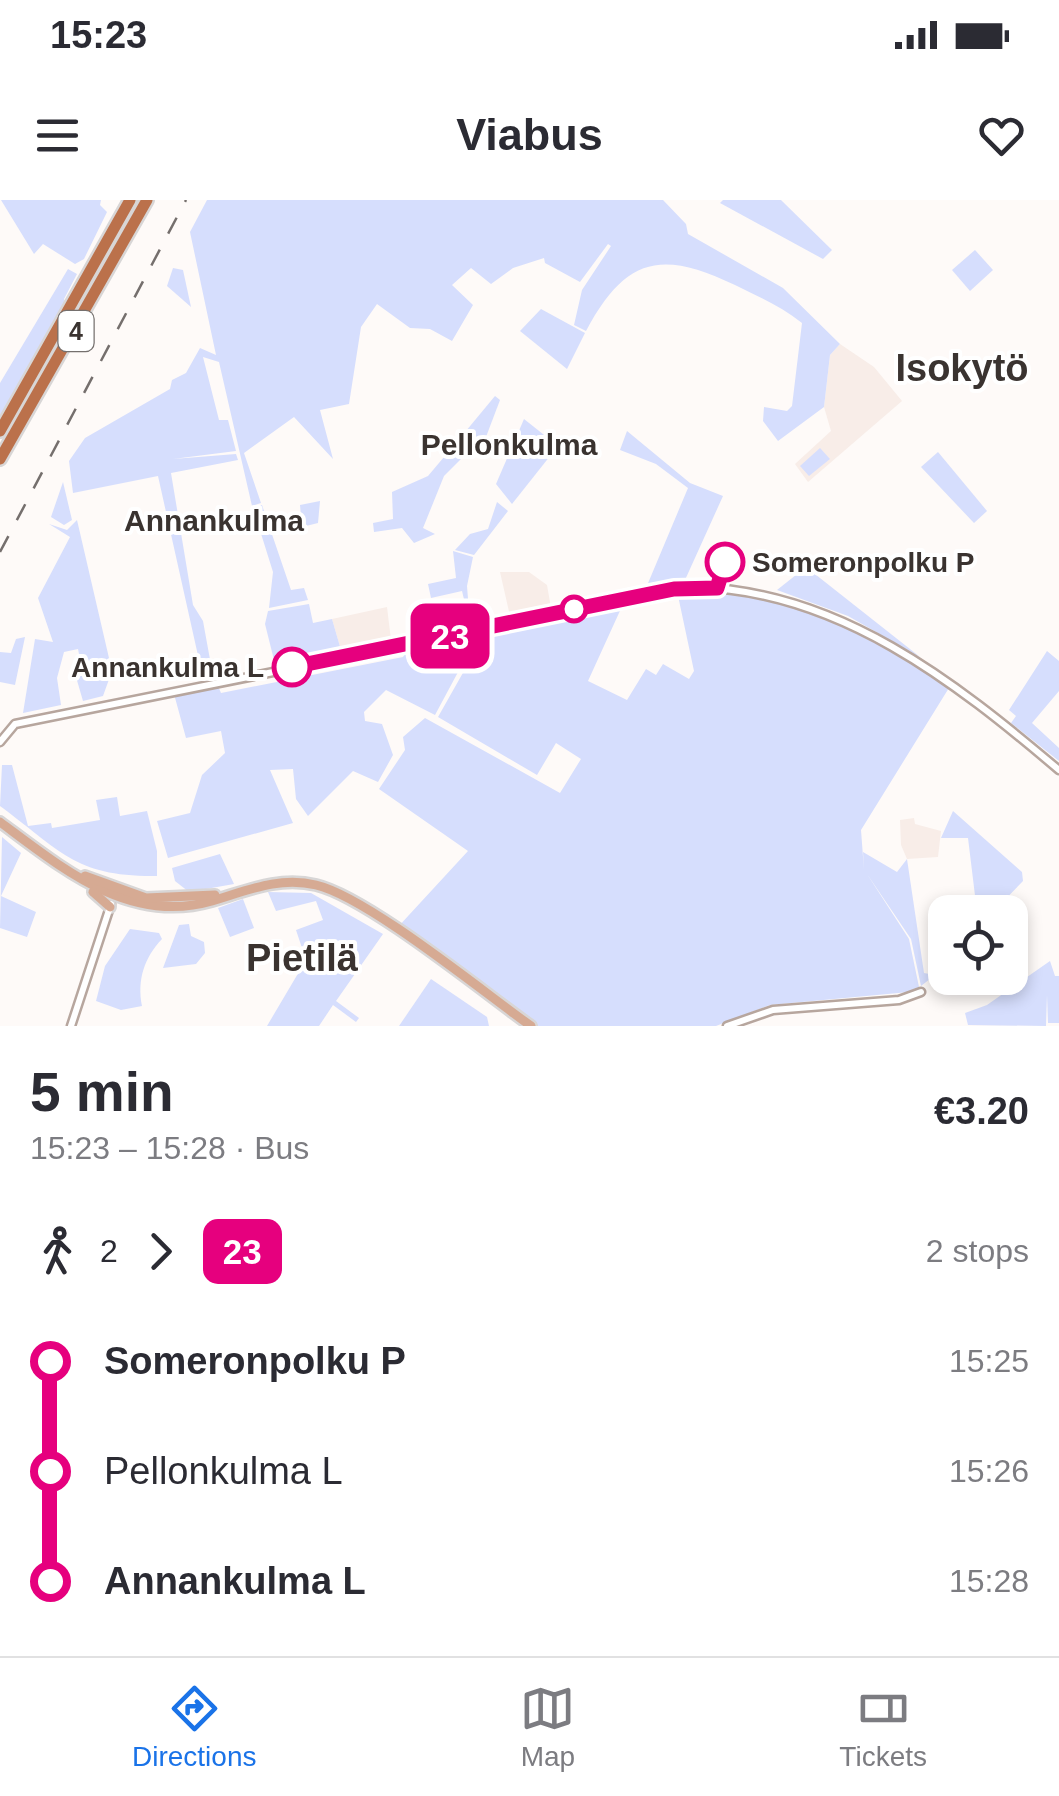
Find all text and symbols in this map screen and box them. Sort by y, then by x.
text: 15:23 [50,14,147,56]
icon: menu [30,108,85,163]
icon: heart [974,108,1029,163]
text: Viabus [456,109,603,160]
road number: 4 [58,311,94,351]
district label: Isokytö [895,347,1029,389]
district label: Pellonkulma [421,428,598,461]
district label: Annankulma [124,504,304,537]
marker: Someronpolku P [706,543,744,581]
place label: Someronpolku P [752,547,974,578]
unlabelled marker [561,596,587,622]
line badge: 23 [405,604,495,668]
text: 23 [431,617,469,656]
marker: Annankulma L [273,648,311,686]
place label: Annankulma L [71,652,264,683]
map controls [928,895,1028,995]
button: locate [928,895,1028,995]
district label: Pietilä [246,937,359,979]
text: 5 min [30,1061,174,1123]
text: €3.20 [934,1090,1029,1132]
text: 15:23 – 15:28 · Bus [30,1130,309,1166]
icon: walk [30,1224,85,1279]
icon: forward [133,1224,188,1279]
text: 23 [223,1232,262,1271]
text: 2 [100,1233,118,1269]
text: 2 stops [926,1233,1029,1269]
text: Someronpolku P [104,1340,406,1382]
text: 15:25 [949,1343,1029,1379]
text: Pellonkulma L [104,1450,343,1492]
text: 15:26 [949,1453,1029,1489]
text: Annankulma L [104,1560,366,1602]
text: 15:28 [949,1563,1029,1599]
tab: Directions [132,1681,256,1773]
tab: Map [520,1681,575,1773]
tab: Tickets [839,1681,927,1773]

